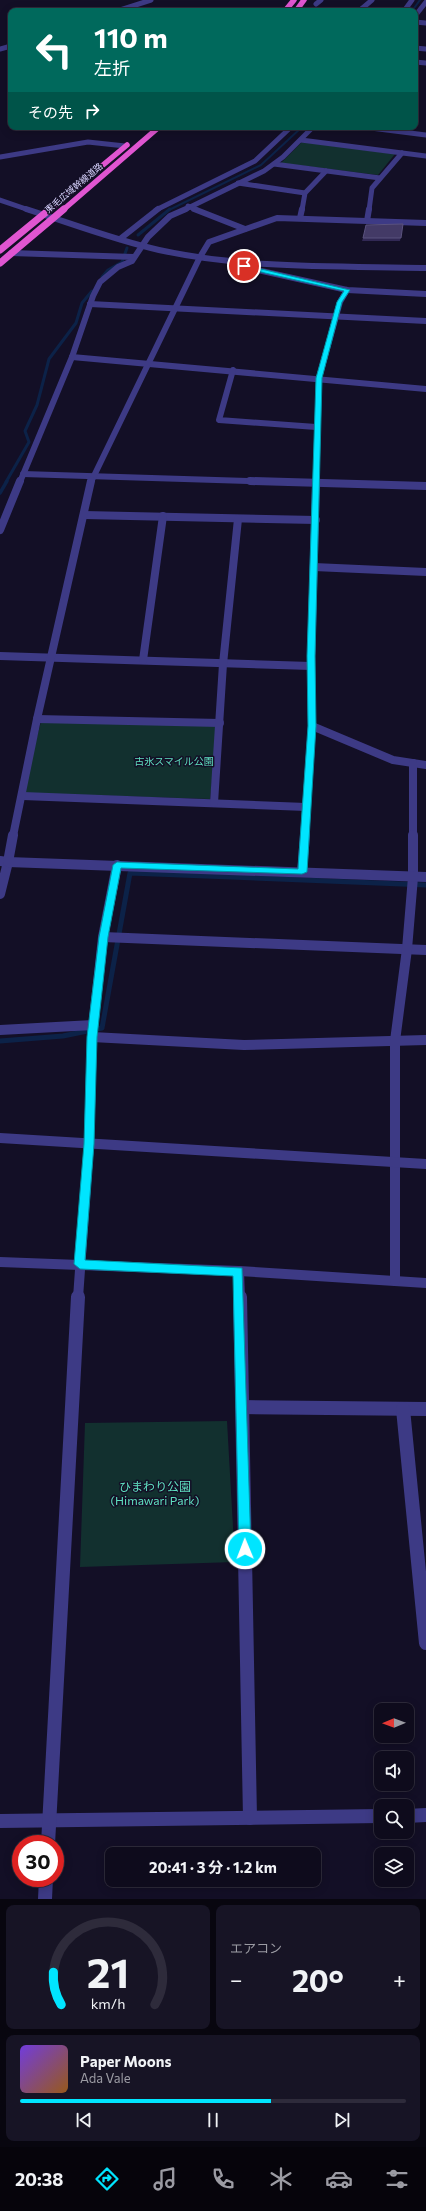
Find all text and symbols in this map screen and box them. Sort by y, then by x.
text: 110 m [94,20,168,54]
icon: left [28,24,80,76]
text: 左折 [94,57,130,79]
icon: right [81,100,103,122]
text: その先 [28,103,73,121]
street label: 東毛広域幹線道路 [43,160,105,215]
pin [227,249,261,283]
icon: arrive [233,255,255,277]
park label: 古氷スマイル公園 [134,755,214,767]
park label: ひまわり公園 (Himawari Park) [111,1479,199,1507]
position arrow [224,1528,266,1570]
north arrow [374,1703,414,1743]
map controls [374,1703,414,1887]
button: sound [374,1751,414,1791]
button: search [374,1799,414,1839]
speed limit sign: 30 [12,1835,64,1887]
button: layers [374,1847,414,1887]
text: 20:41 · 3 分 · 1.2 km [149,1858,277,1876]
text: エアコン [230,1940,282,1956]
text: 21 [87,1946,129,1997]
text: 20° [292,1961,344,1998]
text: − [230,1966,243,1993]
text: + [393,1966,406,1993]
text: km/h [91,1994,125,2012]
text: Paper Moons [80,2052,171,2070]
text: Ada Vale [80,2070,131,2086]
icon: previous [73,2109,95,2131]
icon: pause [202,2109,224,2131]
icon: next [331,2109,353,2131]
icon: directions [93,2165,121,2193]
icon: music [151,2165,179,2193]
icon: phone [209,2165,237,2193]
icon: climate [267,2165,295,2193]
icon: car [325,2165,353,2193]
icon: filters [383,2165,411,2193]
text: 20:38 [15,2168,63,2190]

